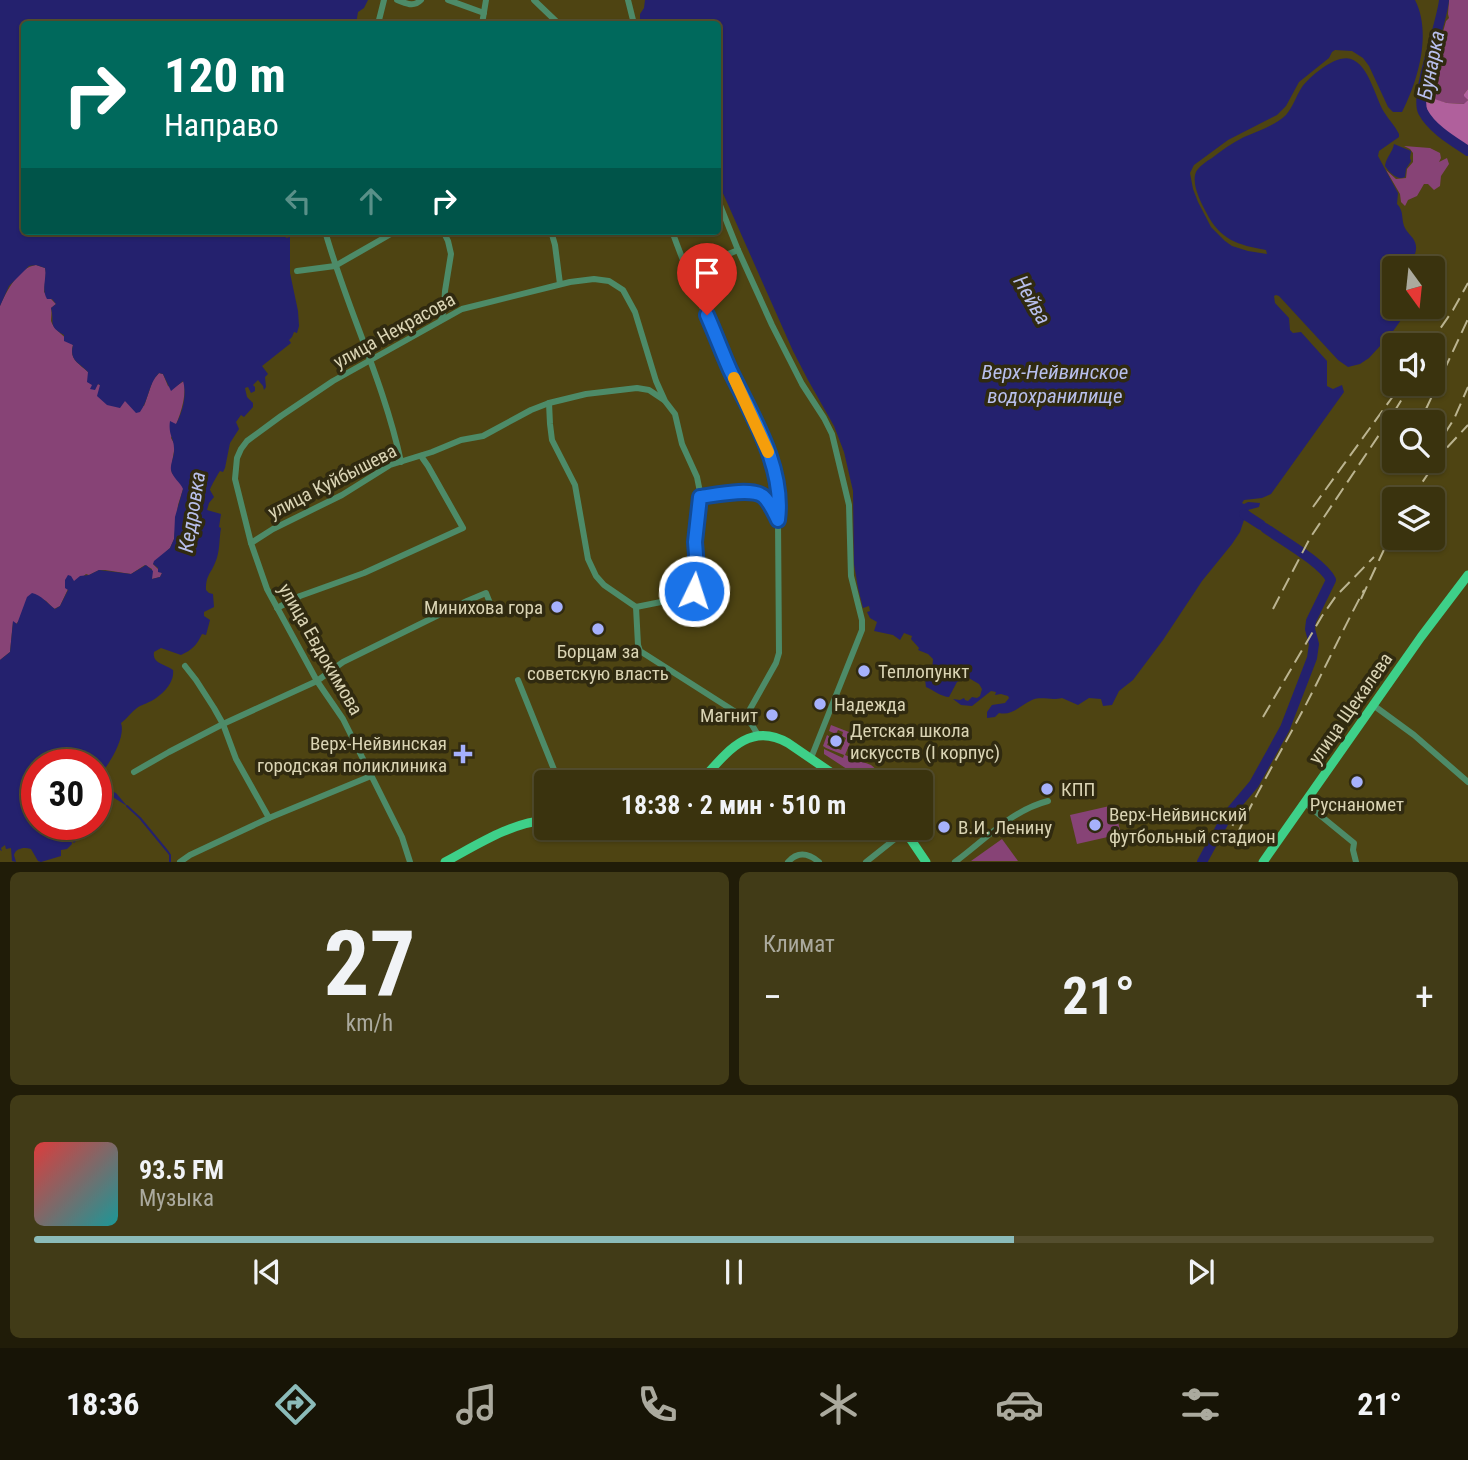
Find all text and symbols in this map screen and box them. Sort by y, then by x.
water label: Бунарка [1413,29,1449,101]
text: 120 m [164,47,286,104]
icon: right [49,49,140,140]
text: Направо [164,106,279,144]
icon: left [279,182,317,220]
icon: ahead [352,182,390,220]
icon: right [425,182,463,220]
pin [677,243,737,315]
icon: arrive [688,254,726,292]
north arrow [1382,256,1446,318]
map controls [1382,256,1445,550]
water label: Нейва [1008,271,1056,329]
street label: улица Некрасова [329,288,459,373]
button: sound [1382,333,1445,396]
water label: Верх-Нейвинское водохранилище [982,360,1128,408]
button: search [1382,410,1445,473]
street label: улица Куйбышева [264,439,400,524]
water label: Кедровка [174,470,210,554]
button: layers [1382,487,1445,550]
position arrow [657,554,731,628]
street label: улица Евдокимова [274,579,368,719]
place label: Минихова гора [424,596,543,619]
marker: Минихова гора [549,599,565,615]
marker: Борцам за советскую власть [590,621,606,637]
place label: Борцам за советскую власть [527,640,669,685]
street label: улица Щекалева [1303,648,1397,768]
place label: Теплопункт [878,660,969,683]
marker: Теплопункт [856,663,872,679]
place label: Надежда [834,693,906,716]
marker: Надежда [812,696,828,712]
place label: Магнит [700,704,758,727]
marker: Магнит [764,707,780,723]
place label: Детская школа искусств (I корпус) [850,719,1000,764]
place label: Верх-Нейвинская городская поликлиника [257,732,447,777]
marker: Детская школа искусств (I корпус) [828,733,844,749]
marker: Верх-Нейвинская городская поликлиника [453,744,473,764]
speed limit sign: 30 [21,749,112,840]
marker: Руснаномет [1349,774,1365,790]
place label: КПП [1061,778,1095,801]
marker: КПП [1039,781,1055,797]
text: 18:38 · 2 мин · 510 m [621,790,846,820]
place label: Руснаномет [1310,793,1404,816]
place label: Верх-Нейвинский футбольный стадион [1109,803,1276,848]
place label: В.И. Ленину [958,816,1052,839]
marker: Верх-Нейвинский футбольный стадион [1087,817,1103,833]
marker: В.И. Ленину [936,819,952,835]
text: 27 [324,911,415,1017]
text: Климат [763,931,835,958]
text: 21° [1062,966,1135,1027]
text: − [763,975,782,1019]
text: + [1415,975,1434,1019]
text: km/h [346,1010,393,1037]
text: 93.5 FM [139,1155,224,1185]
text: Музыка [139,1185,214,1212]
icon: previous [248,1253,286,1291]
icon: pause [715,1253,753,1291]
icon: next [1182,1253,1220,1291]
icon: directions [271,1380,320,1429]
icon: music [452,1380,501,1429]
icon: phone [633,1380,682,1429]
icon: climate [814,1380,863,1429]
icon: car [995,1380,1044,1429]
icon: filters [1176,1380,1225,1429]
text: 18:36 [66,1385,139,1423]
text: 21° [1357,1385,1402,1423]

